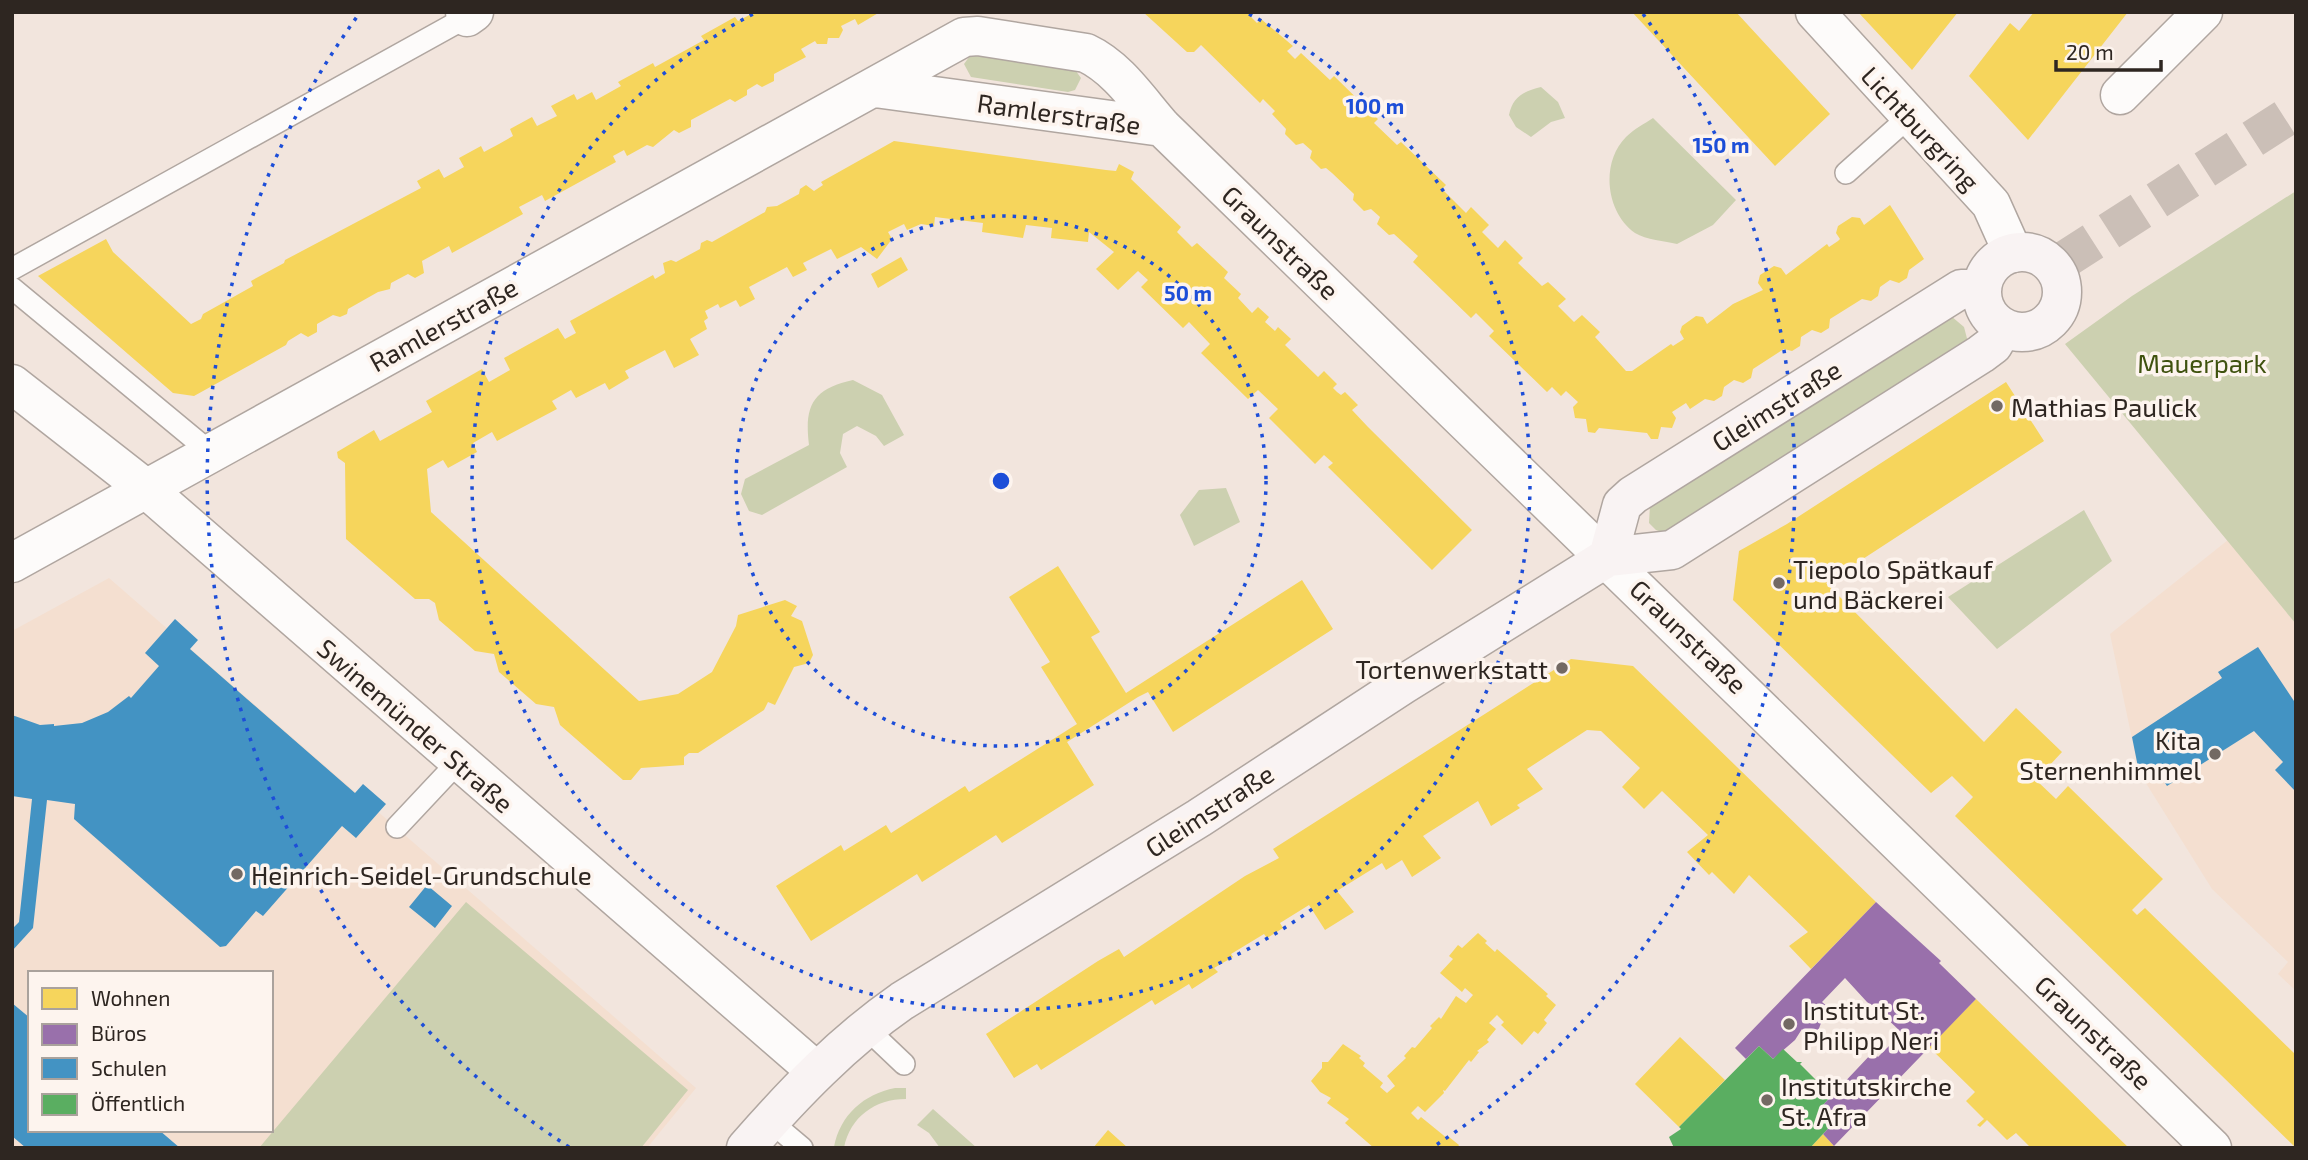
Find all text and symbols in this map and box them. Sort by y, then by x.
scale bar [2056,28,2161,72]
text: 20 m [2066,39,2114,64]
street label: Lichtburgring [1856,59,1986,197]
street label: Ramlerstraße [975,86,1143,140]
text: 100 m [1346,93,1404,118]
text: 150 m [1693,132,1749,157]
street label: Graunstraße [1216,179,1346,305]
street label: Ramlerstraße [364,271,522,377]
text: 50 m [1164,280,1212,305]
park label: Mauerpark [2137,347,2267,378]
street label: Gleimstraße [1706,353,1846,457]
place label: Mathias Paulick [2011,391,2197,422]
marker: Mathias Paulick [1989,398,2005,414]
centre of rings [989,469,1013,493]
place label: Tiepolo Spätkauf und Bäckerei [1793,553,1994,614]
street label: Graunstraße [1624,573,1754,699]
marker: Tiepolo Spätkauf und Bäckerei [1771,575,1787,591]
street label: Swinemünder Straße [312,632,520,818]
place label: Tortenwerkstatt [1355,653,1548,684]
marker: Tortenwerkstatt [1554,660,1570,676]
place label: Kita Sternenhimmel [2019,724,2201,785]
marker: Kita Sternenhimmel [2207,746,2223,762]
street label: Gleimstraße [1139,757,1279,863]
place label: Heinrich-Seidel-Grundschule [251,859,592,890]
marker: Heinrich-Seidel-Grundschule [229,866,245,882]
street label: Graunstraße [2029,969,2159,1095]
legend [28,971,273,1132]
text: Wohnen [91,985,170,1010]
place label: Institut St. Philipp Neri [1803,994,1939,1055]
marker: Institut St. Philipp Neri [1781,1016,1797,1032]
text: Büros [91,1020,147,1045]
text: Schulen [91,1055,167,1080]
place label: Institutskirche St. Afra [1781,1070,1952,1131]
text: Öffentlich [91,1090,185,1115]
marker: Institutskirche St. Afra [1759,1092,1775,1108]

